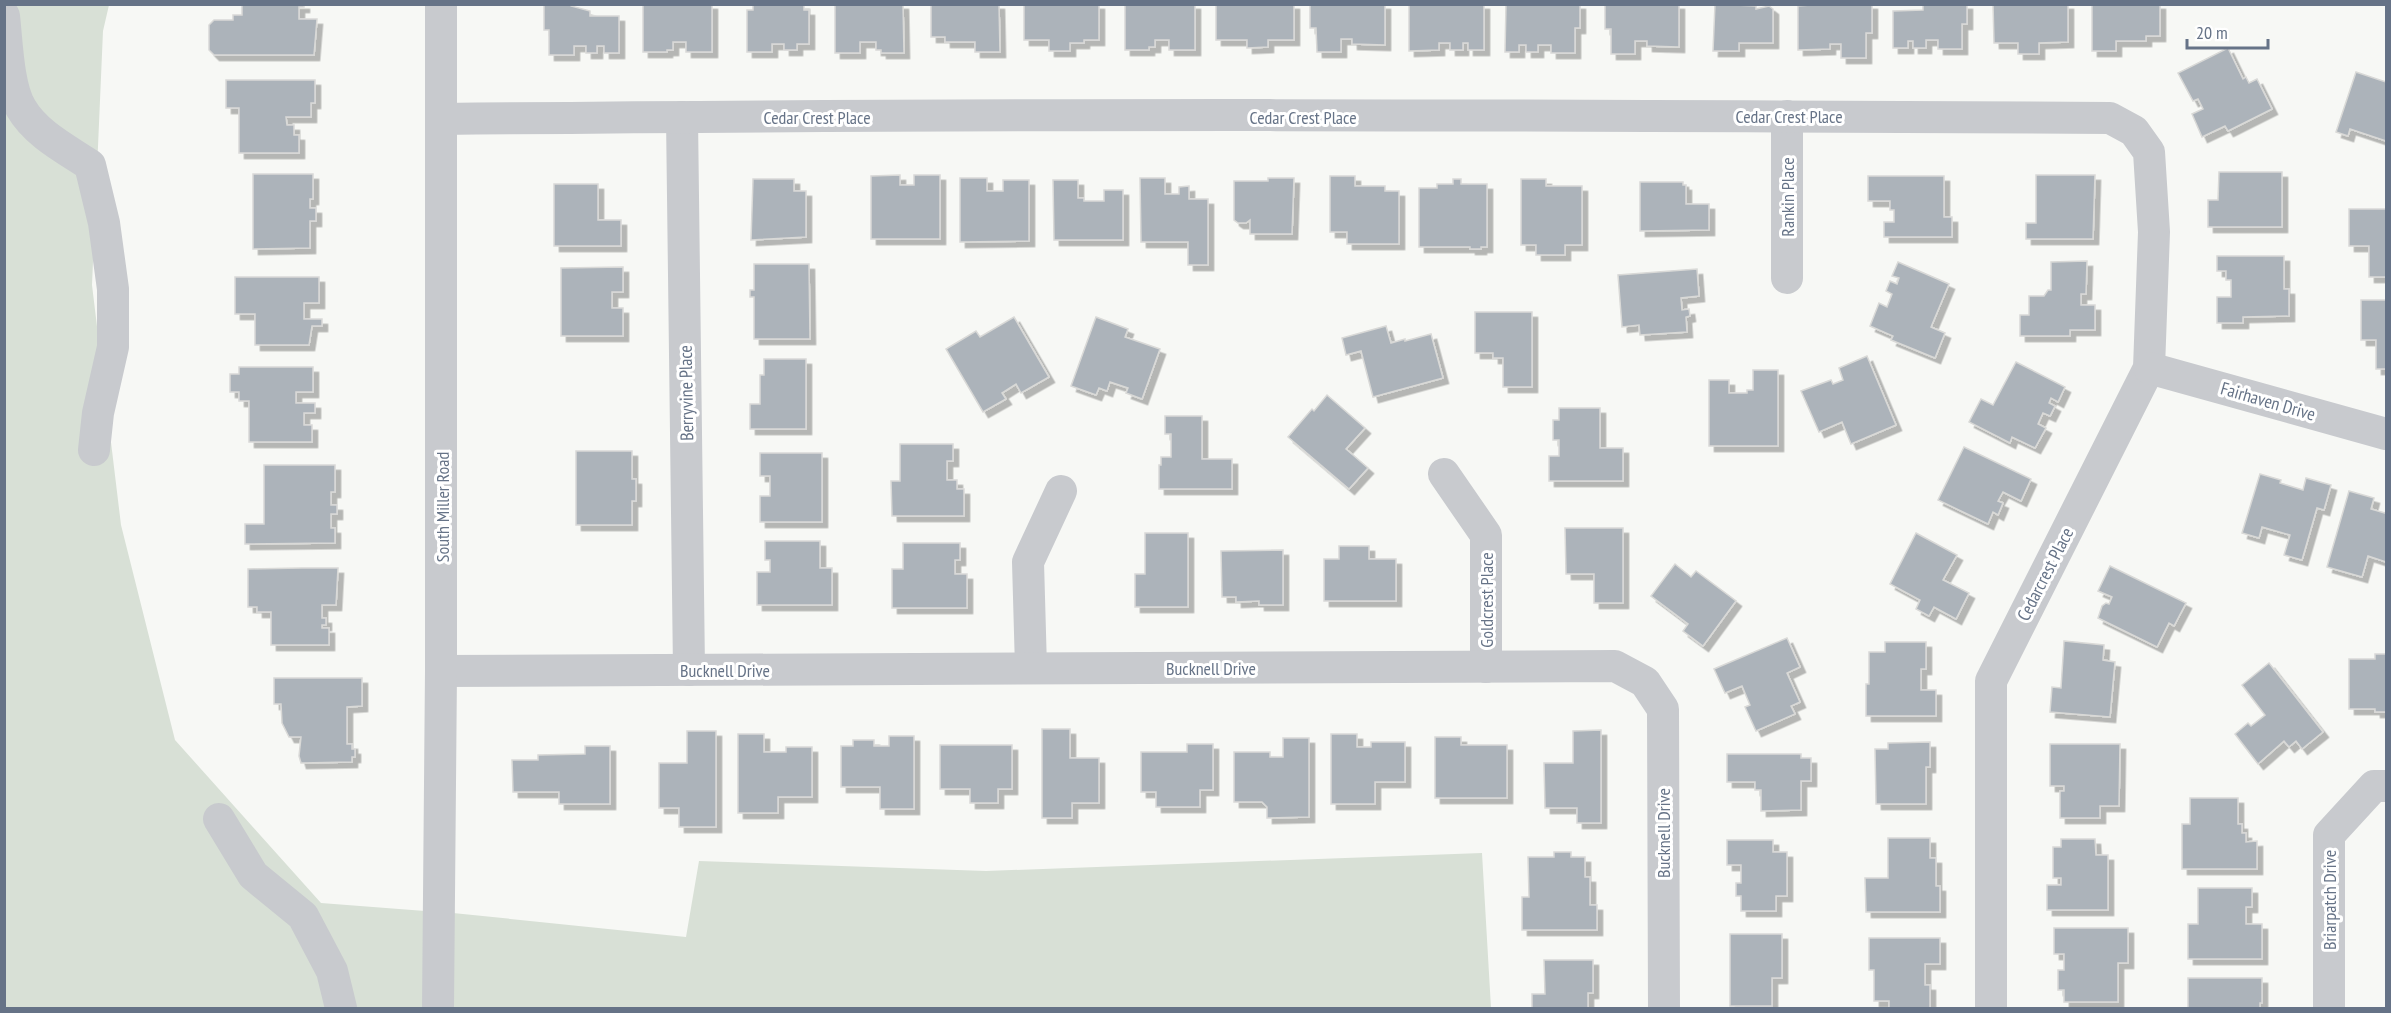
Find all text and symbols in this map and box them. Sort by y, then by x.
scale bar [2187,12,2268,50]
text: 20 m [2196,21,2228,44]
street label: Cedar Crest Place [1735,105,1843,128]
street label: Cedar Crest Place [763,106,871,129]
street label: Cedar Crest Place [1249,106,1357,129]
street label: Rankin Place [1776,157,1799,237]
street label: Berryvine Place [674,345,698,441]
street label: Fairhaven Drive [2218,377,2318,425]
street label: South Miller Road [431,452,454,562]
street label: Cedarcrest Place [2012,523,2078,625]
street label: Goldcrest Place [1475,552,1498,648]
street label: Bucknell Drive [1166,657,1256,680]
street label: Bucknell Drive [680,659,770,682]
street label: Bucknell Drive [1652,788,1675,878]
street label: Briarpatch Drive [2318,850,2341,950]

